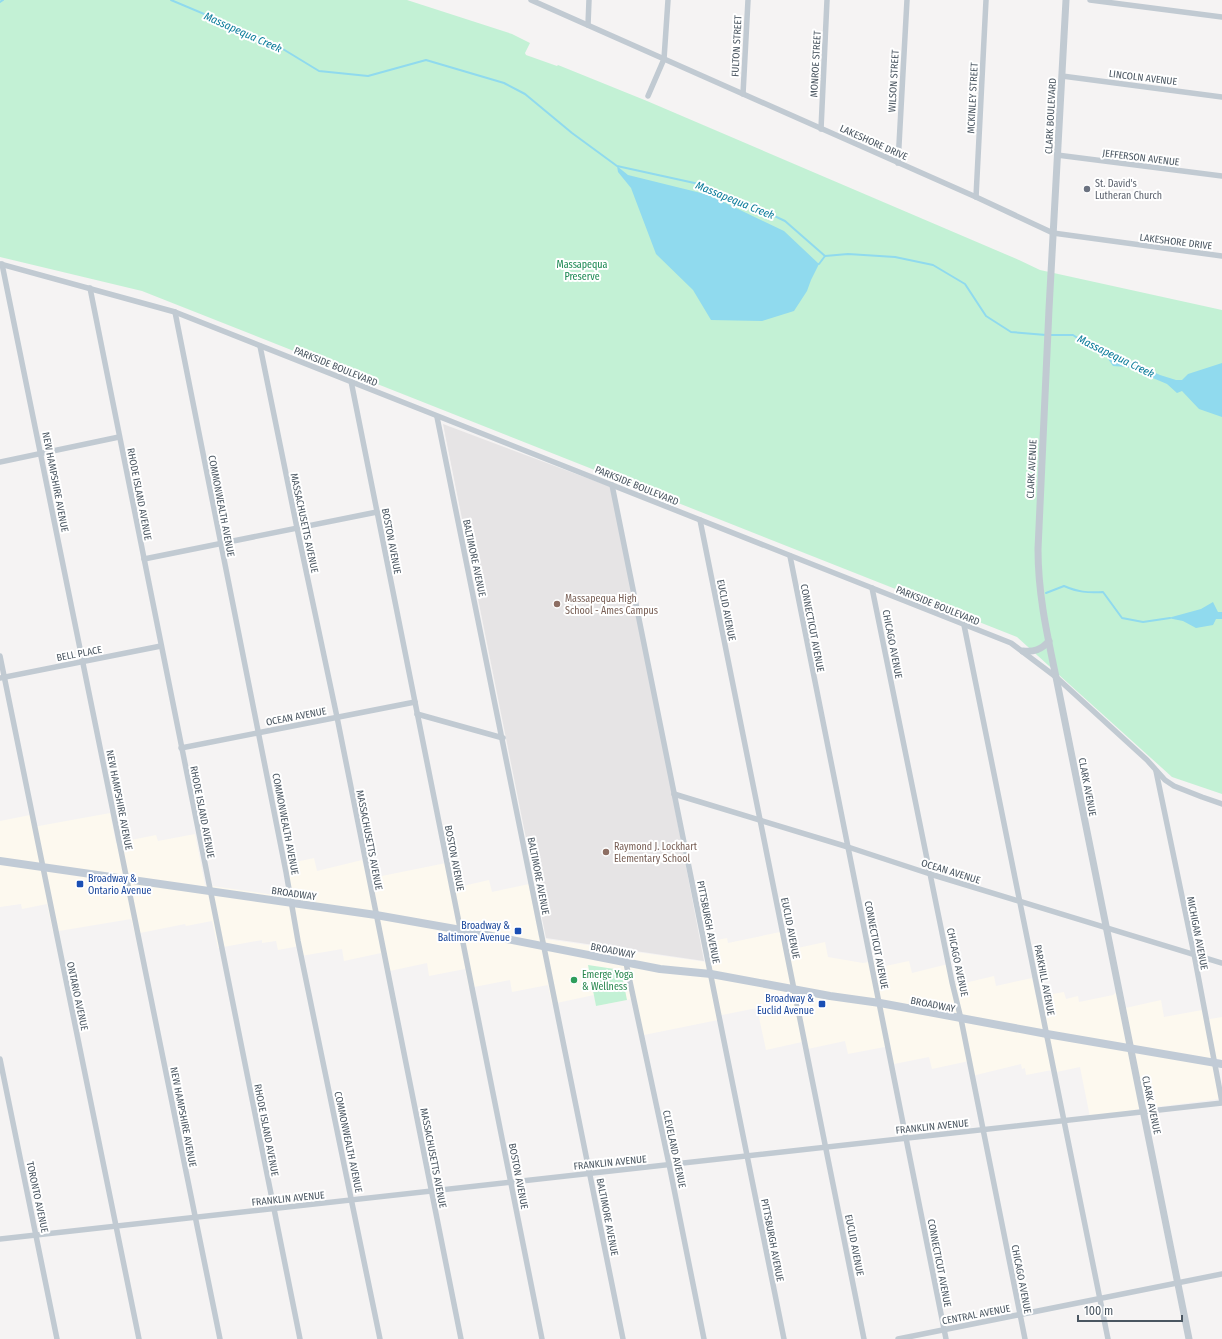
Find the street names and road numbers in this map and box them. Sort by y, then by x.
street label: FULTON STREET [729,15,745,77]
street label: MONROE STREET [808,30,824,98]
street label: WILSON STREET [886,49,902,113]
street label: MCKINLEY STREET [965,62,981,134]
street label: LINCOLN AVENUE [1108,68,1178,88]
street label: CLARK BOULEVARD [1043,78,1059,154]
street label: LAKESHORE DRIVE [838,123,910,163]
street label: JEFFERSON AVENUE [1102,147,1180,169]
street label: LAKESHORE DRIVE [1139,232,1213,252]
street label: PARKSIDE BOULEVARD [292,345,379,389]
street label: NEW HAMPSHIRE AVENUE [39,431,71,534]
street label: CLARK AVENUE [1024,439,1040,499]
street label: RHODE ISLAND AVENUE [124,447,154,542]
street label: COMMONWEALTH AVENUE [205,454,237,558]
street label: PARKSIDE BOULEVARD [593,464,680,508]
street label: MASSACHUSETTS AVENUE [288,472,321,575]
street label: BOSTON AVENUE [379,507,403,576]
street label: BALTIMORE AVENUE [460,518,488,598]
street label: EUCLID AVENUE [714,578,738,642]
street label: CONNECTICUT AVENUE [798,583,827,674]
street label: PARKSIDE BOULEVARD [894,584,981,628]
street label: CHICAGO AVENUE [879,609,905,680]
street label: BELL PLACE [55,644,103,664]
street label: OCEAN AVENUE [265,705,328,729]
street label: NEW HAMPSHIRE AVENUE [103,749,135,852]
street label: CLARK AVENUE [1075,757,1099,818]
street label: RHODE ISLAND AVENUE [187,765,217,860]
street label: COMMONWEALTH AVENUE [269,772,301,876]
street label: MASSACHUSETTS AVENUE [353,789,385,892]
street label: BOSTON AVENUE [442,824,466,893]
street label: BALTIMORE AVENUE [525,836,551,916]
street label: OCEAN AVENUE [920,857,982,887]
street label: PITTSBURGH AVENUE [694,880,722,965]
street label: BROADWAY [271,885,317,903]
street label: EUCLID AVENUE [778,896,802,960]
street label: MICHIGAN AVENUE [1184,896,1210,971]
street label: CONNECTICUT AVENUE [862,900,891,991]
street label: CHICAGO AVENUE [944,927,970,998]
street label: BROADWAY [589,941,636,961]
street label: PARKHILL AVENUE [1031,944,1057,1017]
street label: ONTARIO AVENUE [64,961,90,1032]
street label: BROADWAY [909,995,956,1015]
street label: NEW HAMPSHIRE AVENUE [167,1066,199,1169]
street label: CLARK AVENUE [1139,1075,1163,1136]
street label: RHODE ISLAND AVENUE [251,1083,281,1178]
street label: COMMONWEALTH AVENUE [331,1090,365,1194]
street label: MASSACHUSETTS AVENUE [417,1107,449,1210]
street label: CLEVELAND AVENUE [660,1109,688,1190]
street label: FRANKLIN AVENUE [895,1117,970,1137]
street label: BOSTON AVENUE [506,1142,530,1211]
street label: FRANKLIN AVENUE [573,1153,648,1173]
street label: TORONTO AVENUE [24,1160,51,1234]
street label: BALTIMORE AVENUE [594,1177,620,1257]
street label: FRANKLIN AVENUE [251,1189,326,1209]
street label: PITTSBURGH AVENUE [758,1198,786,1283]
street label: EUCLID AVENUE [842,1213,866,1277]
street label: CONNECTICUT AVENUE [925,1218,954,1309]
street label: CHICAGO AVENUE [1008,1244,1034,1315]
street label: CENTRAL AVENUE [941,1302,1012,1328]

